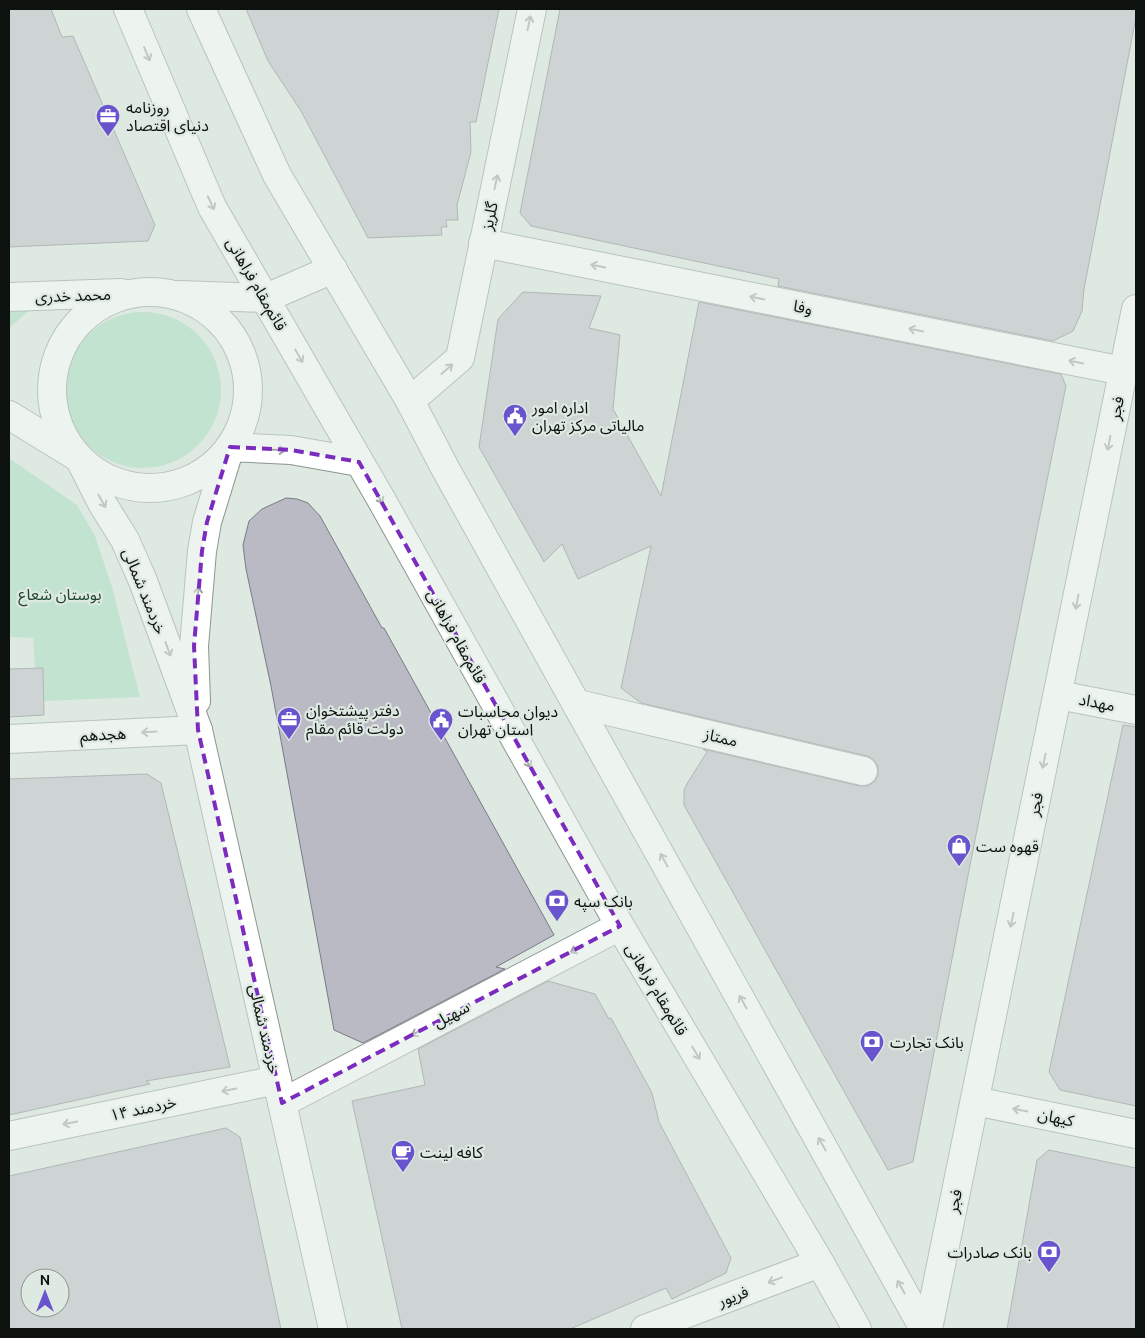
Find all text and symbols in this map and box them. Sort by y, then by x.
one-way arrow [525,15,535,31]
one-way arrow [143,46,152,61]
place label: روزنامه دنیای اقتصاد [126,98,209,135]
office icon: روزنامه دنیای اقتصاد [95,103,121,137]
one-way arrow [492,174,501,190]
one-way arrow [207,195,216,210]
street label: گلریز [477,200,502,233]
street label: قائم‌مقام فراهانی [220,234,291,336]
one-way arrow [590,261,606,270]
street label: محمد خدری [35,285,111,306]
one-way arrow [749,293,765,302]
street label: وفا [792,296,814,319]
one-way arrow [909,325,925,334]
one-way arrow [294,348,304,362]
one-way arrow [1068,357,1084,366]
one-way arrow [440,364,453,375]
street label: فجر [1105,395,1128,423]
place label: اداره امور مالیاتی مرکز تهران [531,398,644,435]
public building icon: اداره امور مالیاتی مرکز تهران [502,403,528,437]
one-way arrow [1104,434,1113,450]
one-way arrow [270,445,286,454]
one-way arrow [375,489,384,504]
one-way arrow [97,494,107,508]
street label: خردمند شمالی [119,545,170,637]
park label: بوستان شعاع [18,585,102,607]
one-way arrow [194,586,203,602]
street label: قائم‌مقام فراهانی [420,586,490,688]
one-way arrow [1072,593,1081,609]
one-way arrow [164,641,173,656]
street label: مهداد [1077,690,1117,715]
place label: دفتر پیشتخوان دولت قائم مقام [306,701,404,741]
place label: دیوان محاسبات استان تهران [458,702,558,739]
office icon: دفتر پیشتخوان دولت قائم مقام [276,706,302,740]
public building icon: دیوان محاسبات استان تهران [428,707,454,741]
street label: هجدهم [80,724,127,748]
street label: ممتاز [701,724,740,751]
one-way arrow [141,727,157,736]
one-way arrow [523,753,533,767]
one-way arrow [1039,753,1049,769]
street label: فجر [1024,791,1047,819]
shop icon: قهوه ست [946,833,972,867]
place label: قهوه ست [976,837,1039,856]
one-way arrow [659,854,669,868]
bank icon: بانک سپه [544,888,570,922]
place label: بانک سپه [574,892,633,912]
one-way arrow [1007,912,1016,928]
street label: قائم‌مقام فراهانی [619,940,692,1040]
one-way arrow [570,945,585,954]
street label: خردمند شمالی [245,982,284,1076]
one-way arrow [738,995,748,1010]
street label: سهیل [430,997,473,1032]
one-way arrow [410,1027,425,1037]
bank icon: بانک تجارت [859,1029,885,1063]
place label: بانک تجارت [890,1033,964,1052]
one-way arrow [691,1046,701,1060]
one-way arrow [221,1086,237,1095]
street label: خردمند ۱۴ [108,1092,178,1125]
street label: کیهان [1036,1104,1076,1131]
one-way arrow [1012,1105,1028,1114]
one-way arrow [62,1119,78,1129]
one-way arrow [817,1137,827,1152]
cafe icon: کافه لینت [390,1139,416,1173]
place label: کافه لینت [420,1143,483,1161]
street label: فجر [943,1188,966,1216]
bank icon: بانک صادرات [1036,1239,1062,1273]
place label: بانک صادرات [948,1243,1032,1262]
north arrow [20,1268,70,1318]
text: N [40,1272,50,1288]
one-way arrow [767,1276,783,1285]
one-way arrow [895,1280,905,1294]
street label: فریور [714,1282,751,1311]

